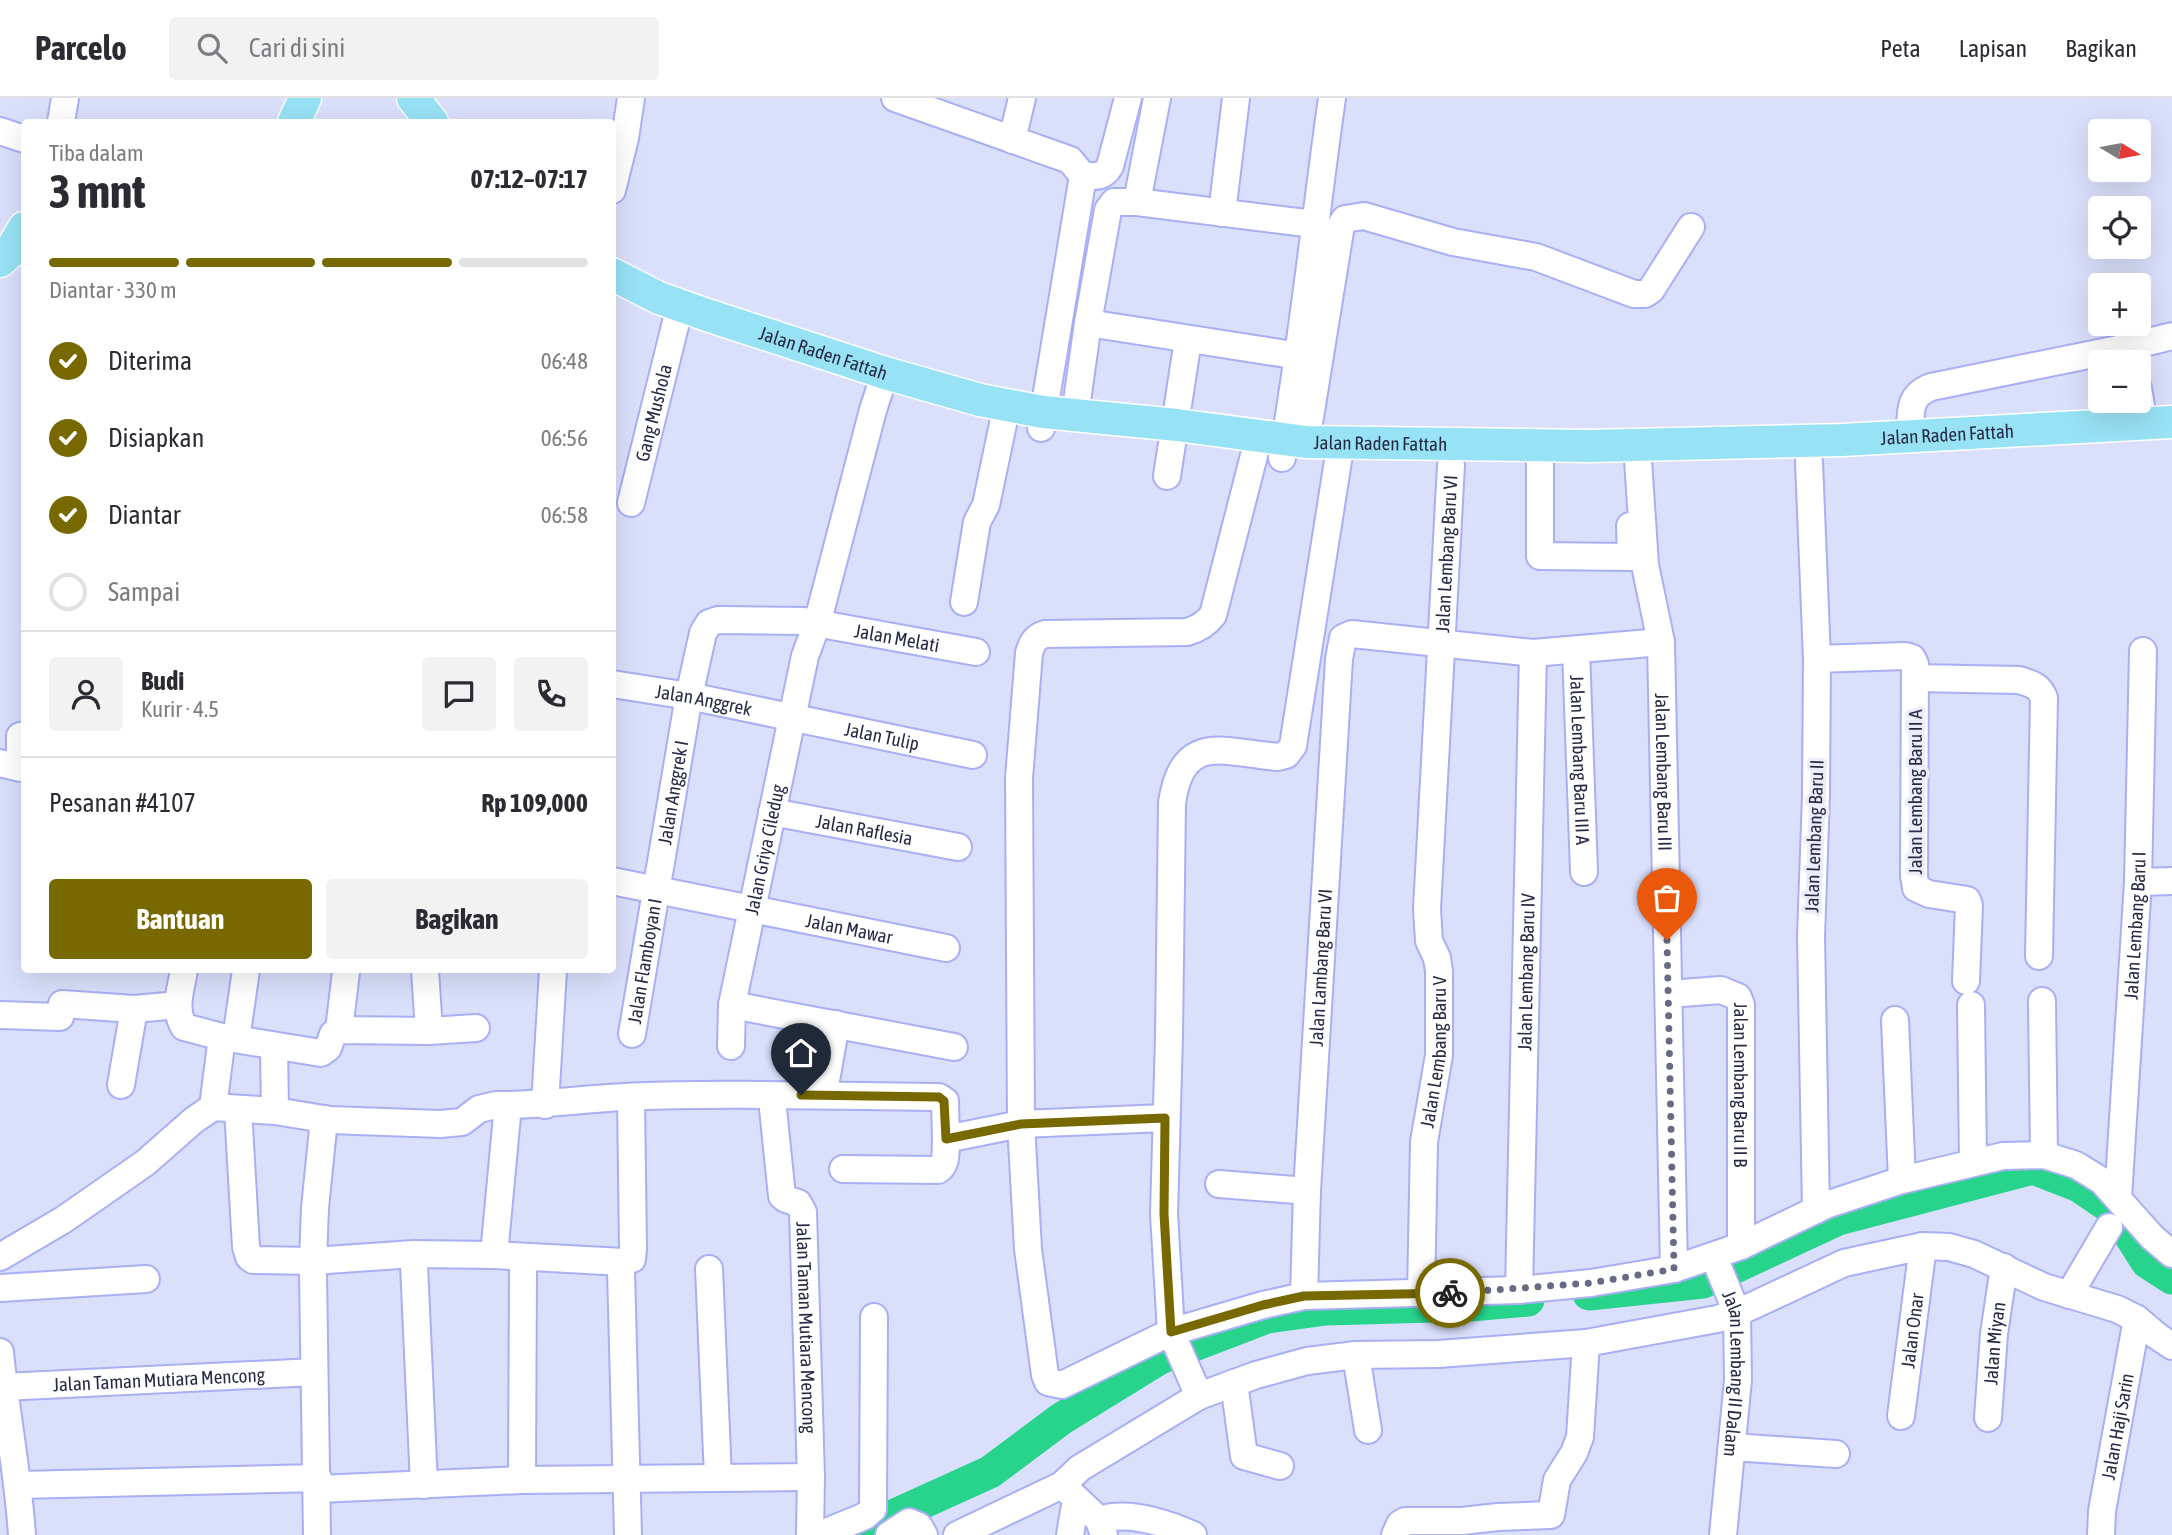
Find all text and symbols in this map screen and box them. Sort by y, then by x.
search box [169,17,659,80]
text: Parcelo [35,29,127,67]
icon: search [193,29,231,67]
text: Cari di sini [249,33,345,63]
text: Peta [1880,35,1921,62]
text: Lapisan [1959,35,2027,62]
text: Bagikan [2065,35,2137,62]
north arrow [2088,119,2151,182]
map controls [2088,119,2151,413]
text: Tiba dalam [49,140,144,166]
text: 07:12–07:17 [471,164,588,194]
text: 3 mnt [49,165,146,218]
button: locate [2088,196,2151,259]
button: + [2088,273,2151,336]
text: Diantar · 330 m [49,277,177,303]
street label: Jalan Raden Fattah [756,322,890,384]
icon: check [49,342,87,380]
text: Diterima [108,346,192,376]
text: 06:48 [541,348,588,374]
button: − [2088,350,2151,413]
street label: Gang Mushola [631,362,676,464]
icon: check [49,419,87,457]
street label: Jalan Raden Fattah [1880,420,2015,449]
text: Disiapkan [108,423,204,453]
text: 06:56 [541,425,588,451]
street label: Jalan Raden Fattah [1313,431,1447,455]
street label: Jalan Lembang Baru VI [1431,475,1461,633]
icon: check [49,496,87,534]
text: Diantar [108,500,181,530]
text: 06:58 [541,502,588,528]
text: Sampai [108,577,180,607]
street label: Jalan Melati [853,619,941,656]
button: person [49,657,123,731]
button: chat [422,657,496,731]
button: phone [514,657,588,731]
text: Budi [141,666,184,696]
street label: Jalan Lembang Baru III A [1566,675,1594,846]
street label: Jalan Anggrek [654,680,754,720]
street label: Jalan Lembang Baru III [1651,693,1676,851]
text: Kurir · 4.5 [141,696,219,722]
street label: Jalan Lembang Baru II A [1904,709,1926,874]
street label: Jalan Tulip [843,718,921,755]
street label: Jalan Anggrek I [653,739,692,846]
street label: Jalan Lembang Baru II [1800,759,1828,913]
street label: Jalan Griya Ciledug [740,781,789,916]
text: Pesanan #4107 [49,788,196,818]
text: Rp 109,000 [481,788,588,818]
street label: Jalan Raflesia [814,810,914,849]
street label: Jalan Lembang Baru I [2120,851,2150,1000]
pin [1637,868,1697,940]
button: Bantuan [49,879,312,959]
button: Bagikan [326,879,588,959]
icon: bag [1648,879,1686,917]
street label: Jalan Lambang Baru VI [1305,888,1336,1047]
street label: Jalan Lembang Baru IV [1513,892,1539,1051]
street label: Jalan Flamboyan I [623,897,666,1025]
street label: Jalan Mawar [804,909,895,948]
street label: Jalan Lembang Baru V [1416,975,1450,1130]
street label: Jalan Lembang Baru II B [1730,1003,1752,1167]
pin [771,1023,831,1095]
icon: home [782,1034,820,1072]
street label: Jalan Taman Mutiara Mencong [792,1221,821,1435]
courier [1415,1258,1485,1328]
icon: bike [1431,1274,1469,1312]
street label: Jalan Lembang II Dalam [1718,1287,1749,1458]
street label: Jalan Onar [1896,1292,1928,1370]
street label: Jalan Miyan [1979,1300,2010,1386]
street label: Jalan Taman Mutiara Mencong [52,1363,266,1396]
street label: Jalan Haji Sarin [2097,1371,2138,1481]

